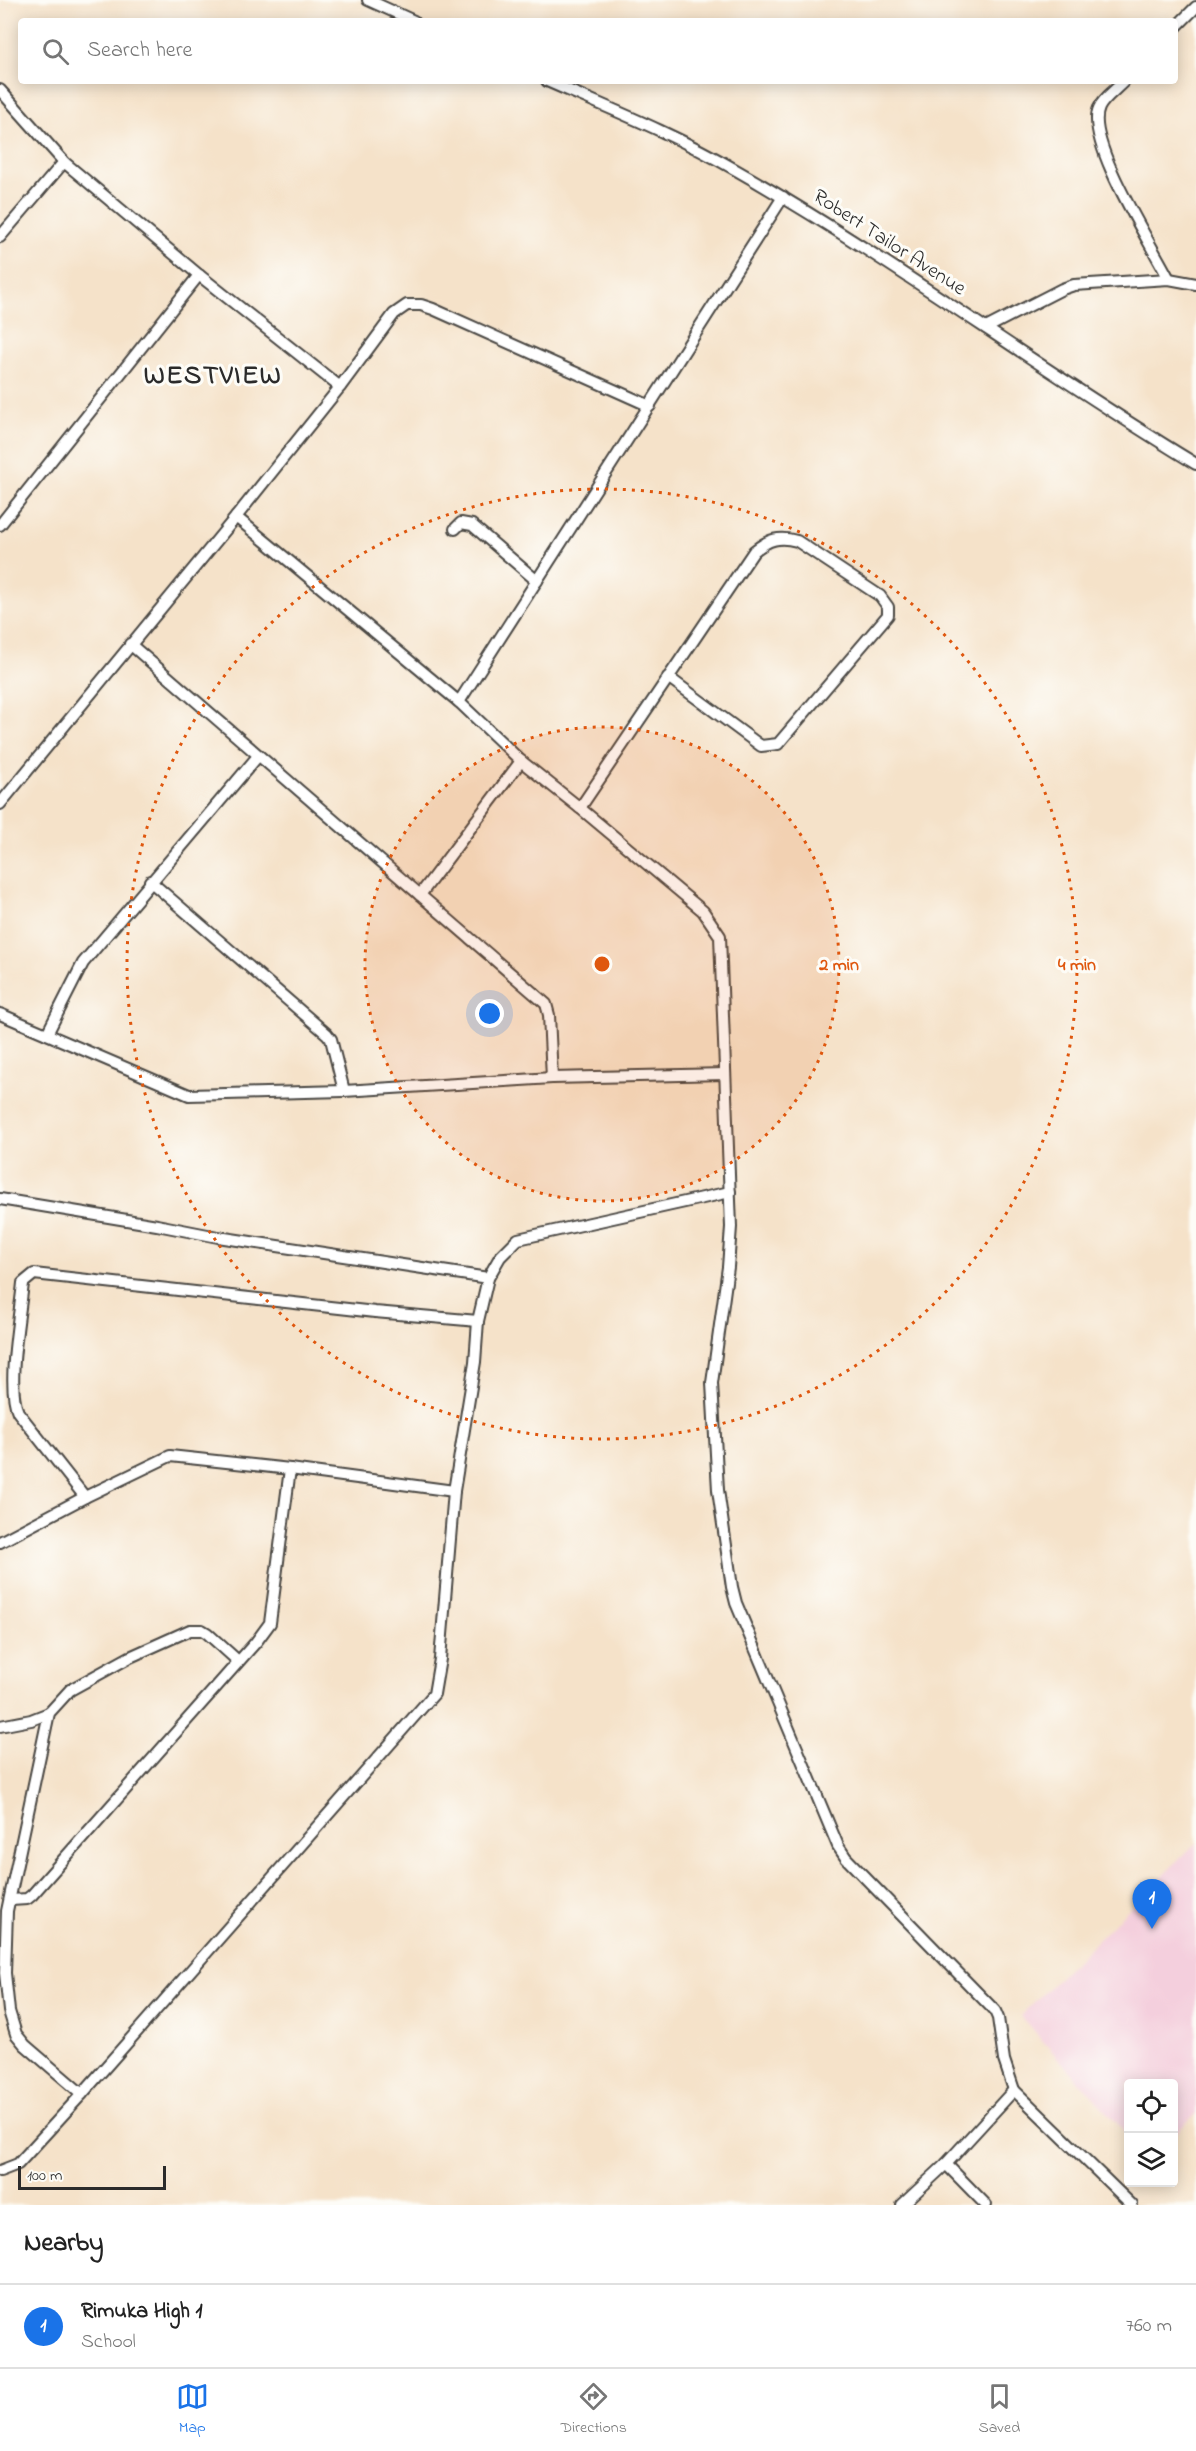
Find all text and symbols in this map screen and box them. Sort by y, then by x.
search box [18,18,1178,84]
icon: search [39,35,72,68]
text: Search here [87,35,192,67]
street label: Robert Tailor Avenue [806,182,972,304]
district label: WESTVIEW [144,357,282,396]
text: 2 min [818,953,859,979]
text: 4 min [1058,953,1096,979]
centre of rings [592,954,612,974]
your location [475,999,504,1028]
pin: 1 [1132,1880,1172,1929]
map controls [1124,2079,1178,2187]
button: locate [1124,2079,1178,2133]
button: layers [1124,2133,1178,2187]
scale bar [18,2163,166,2190]
text: 100 m [27,2164,62,2188]
text: Nearby [24,2225,103,2263]
text: Rimuka High 1 [81,2296,202,2328]
text: 1 [40,2312,47,2341]
text: 760 m [1126,2312,1172,2341]
text: School [81,2328,136,2357]
tab: Map [176,2380,209,2440]
tab: Directions [560,2380,627,2440]
tab: Saved [978,2380,1020,2440]

